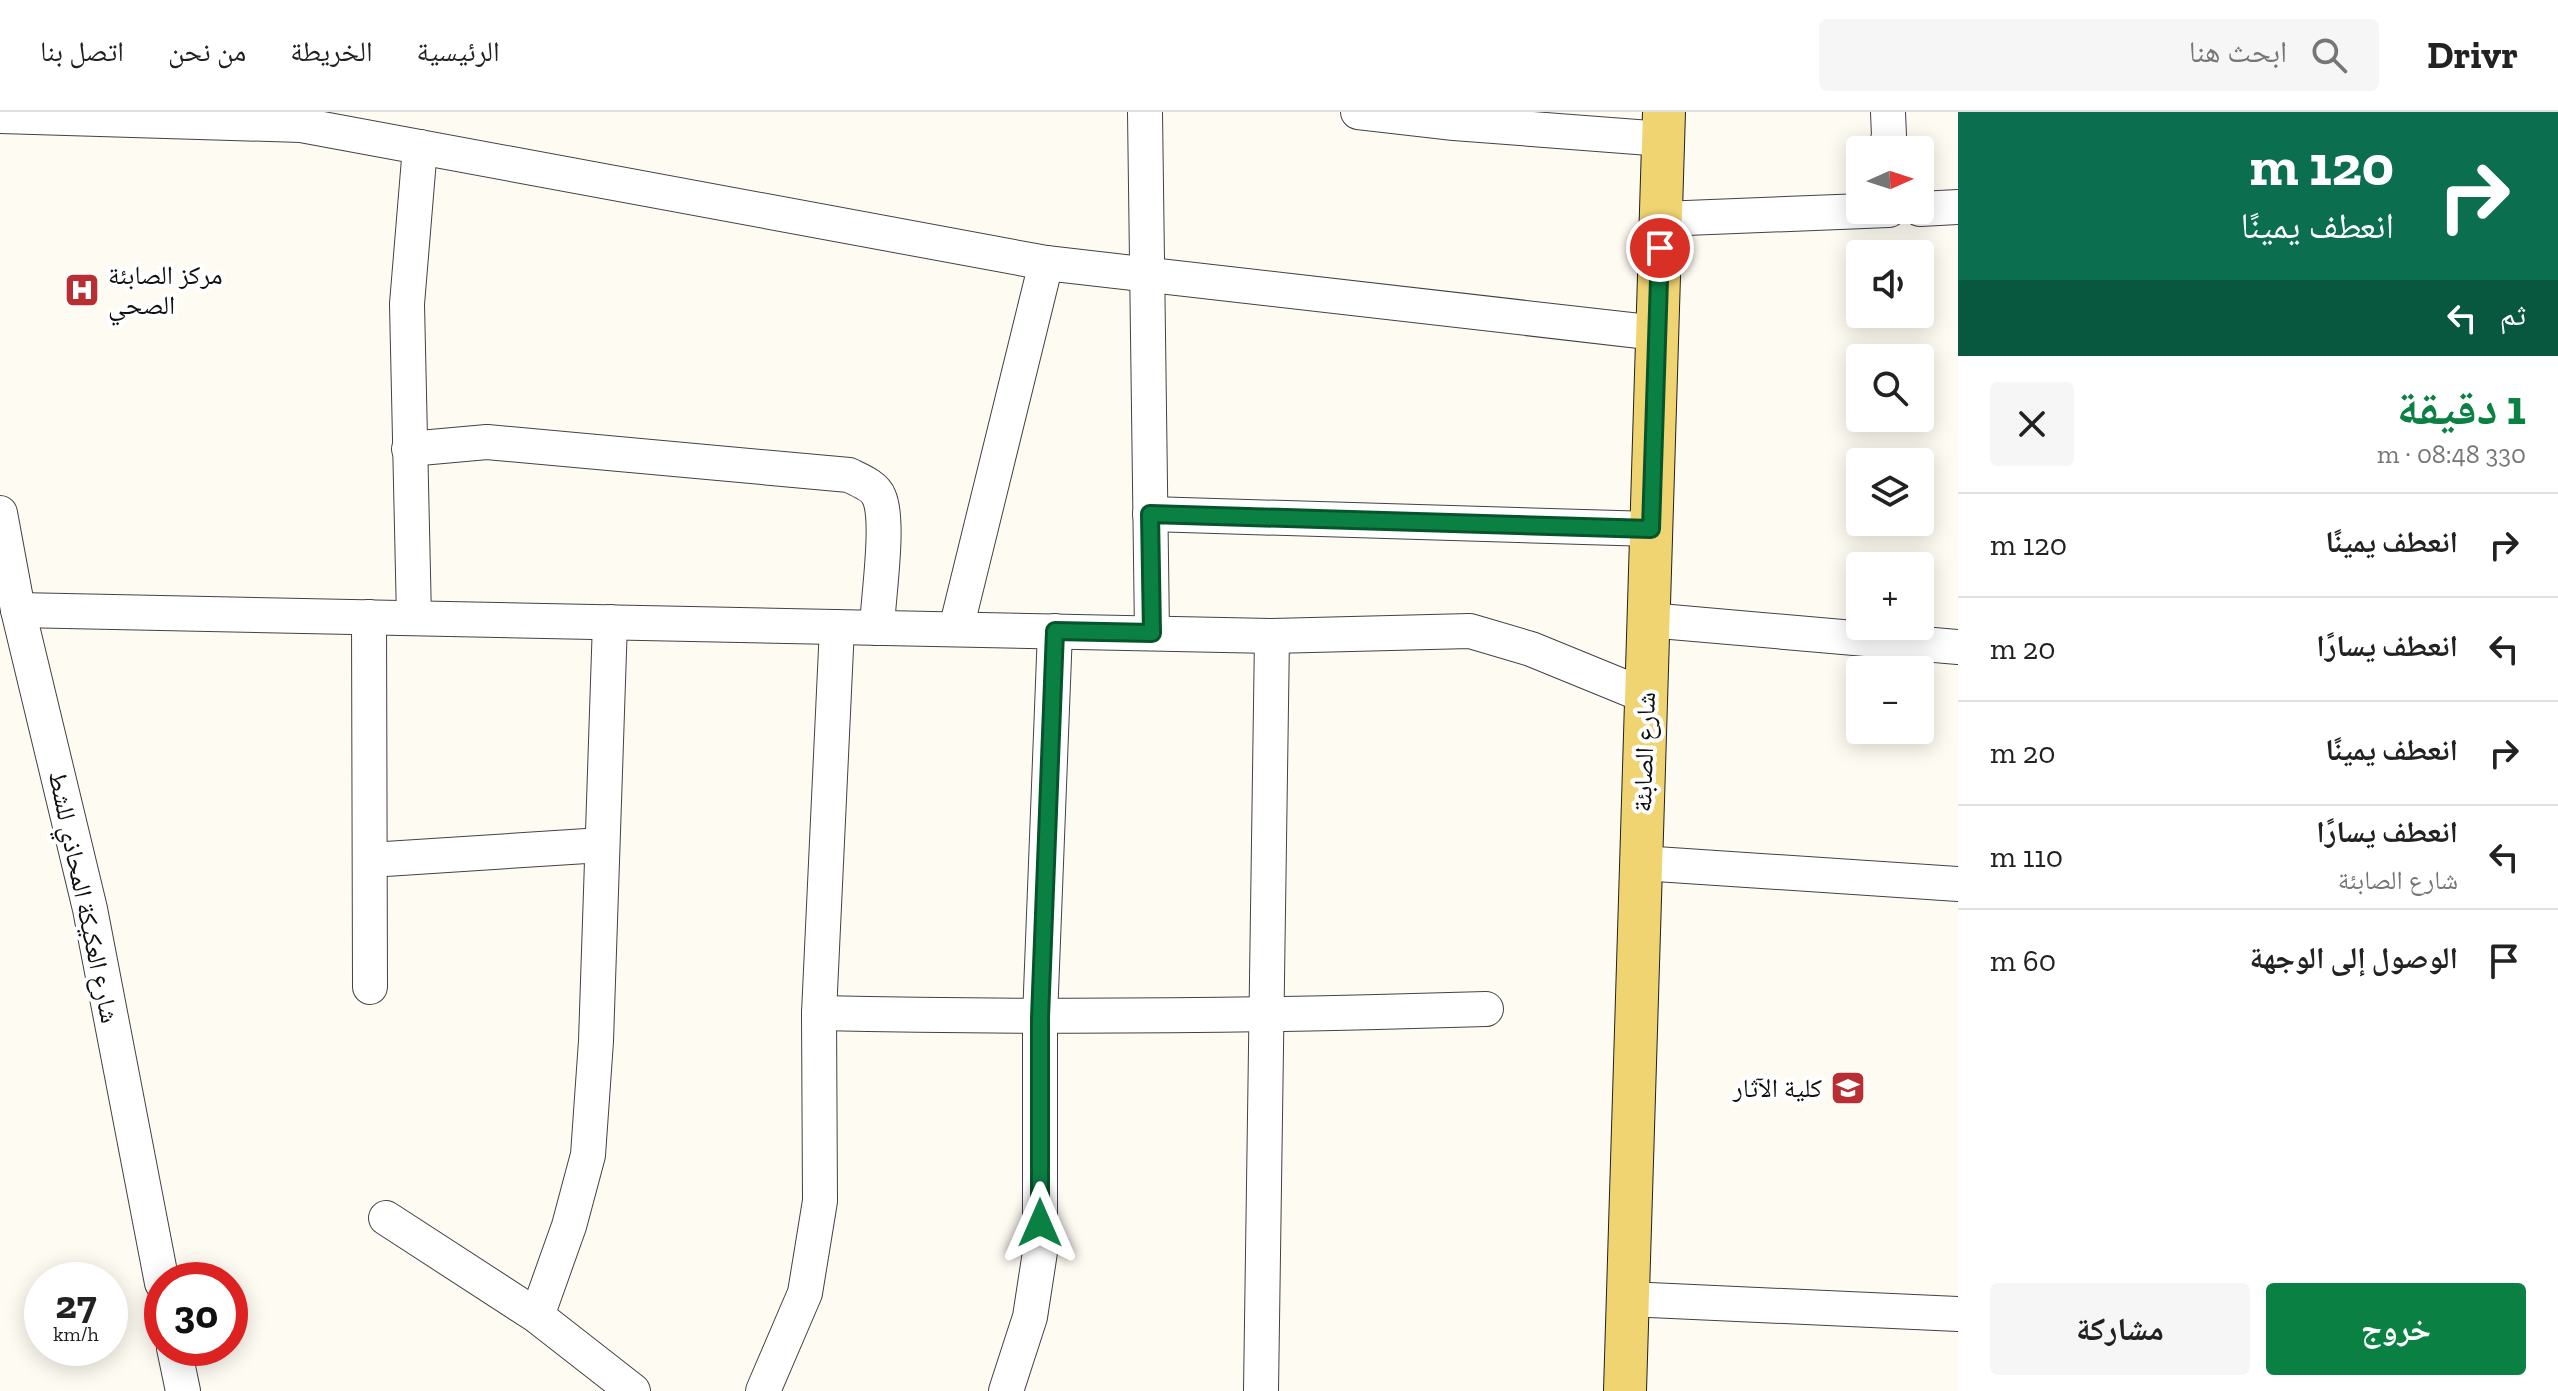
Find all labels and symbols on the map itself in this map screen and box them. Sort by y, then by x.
north arrow [1846,136,1934,224]
pin [1626,214,1694,282]
place label: مركز الصابئة الصحي [108,259,223,326]
hospital icon: مركز الصابئة الصحي [63,271,101,309]
street label: شارع الصابئة [1626,691,1662,813]
street label: شارع العكيكة المحاذي للشط [37,768,126,1027]
school or university icon: كلية الآثار [1829,1069,1867,1107]
place label: كلية الآثار [1732,1072,1822,1104]
position arrow [998,1181,1082,1265]
speed limit sign: 30 [144,1262,248,1366]

